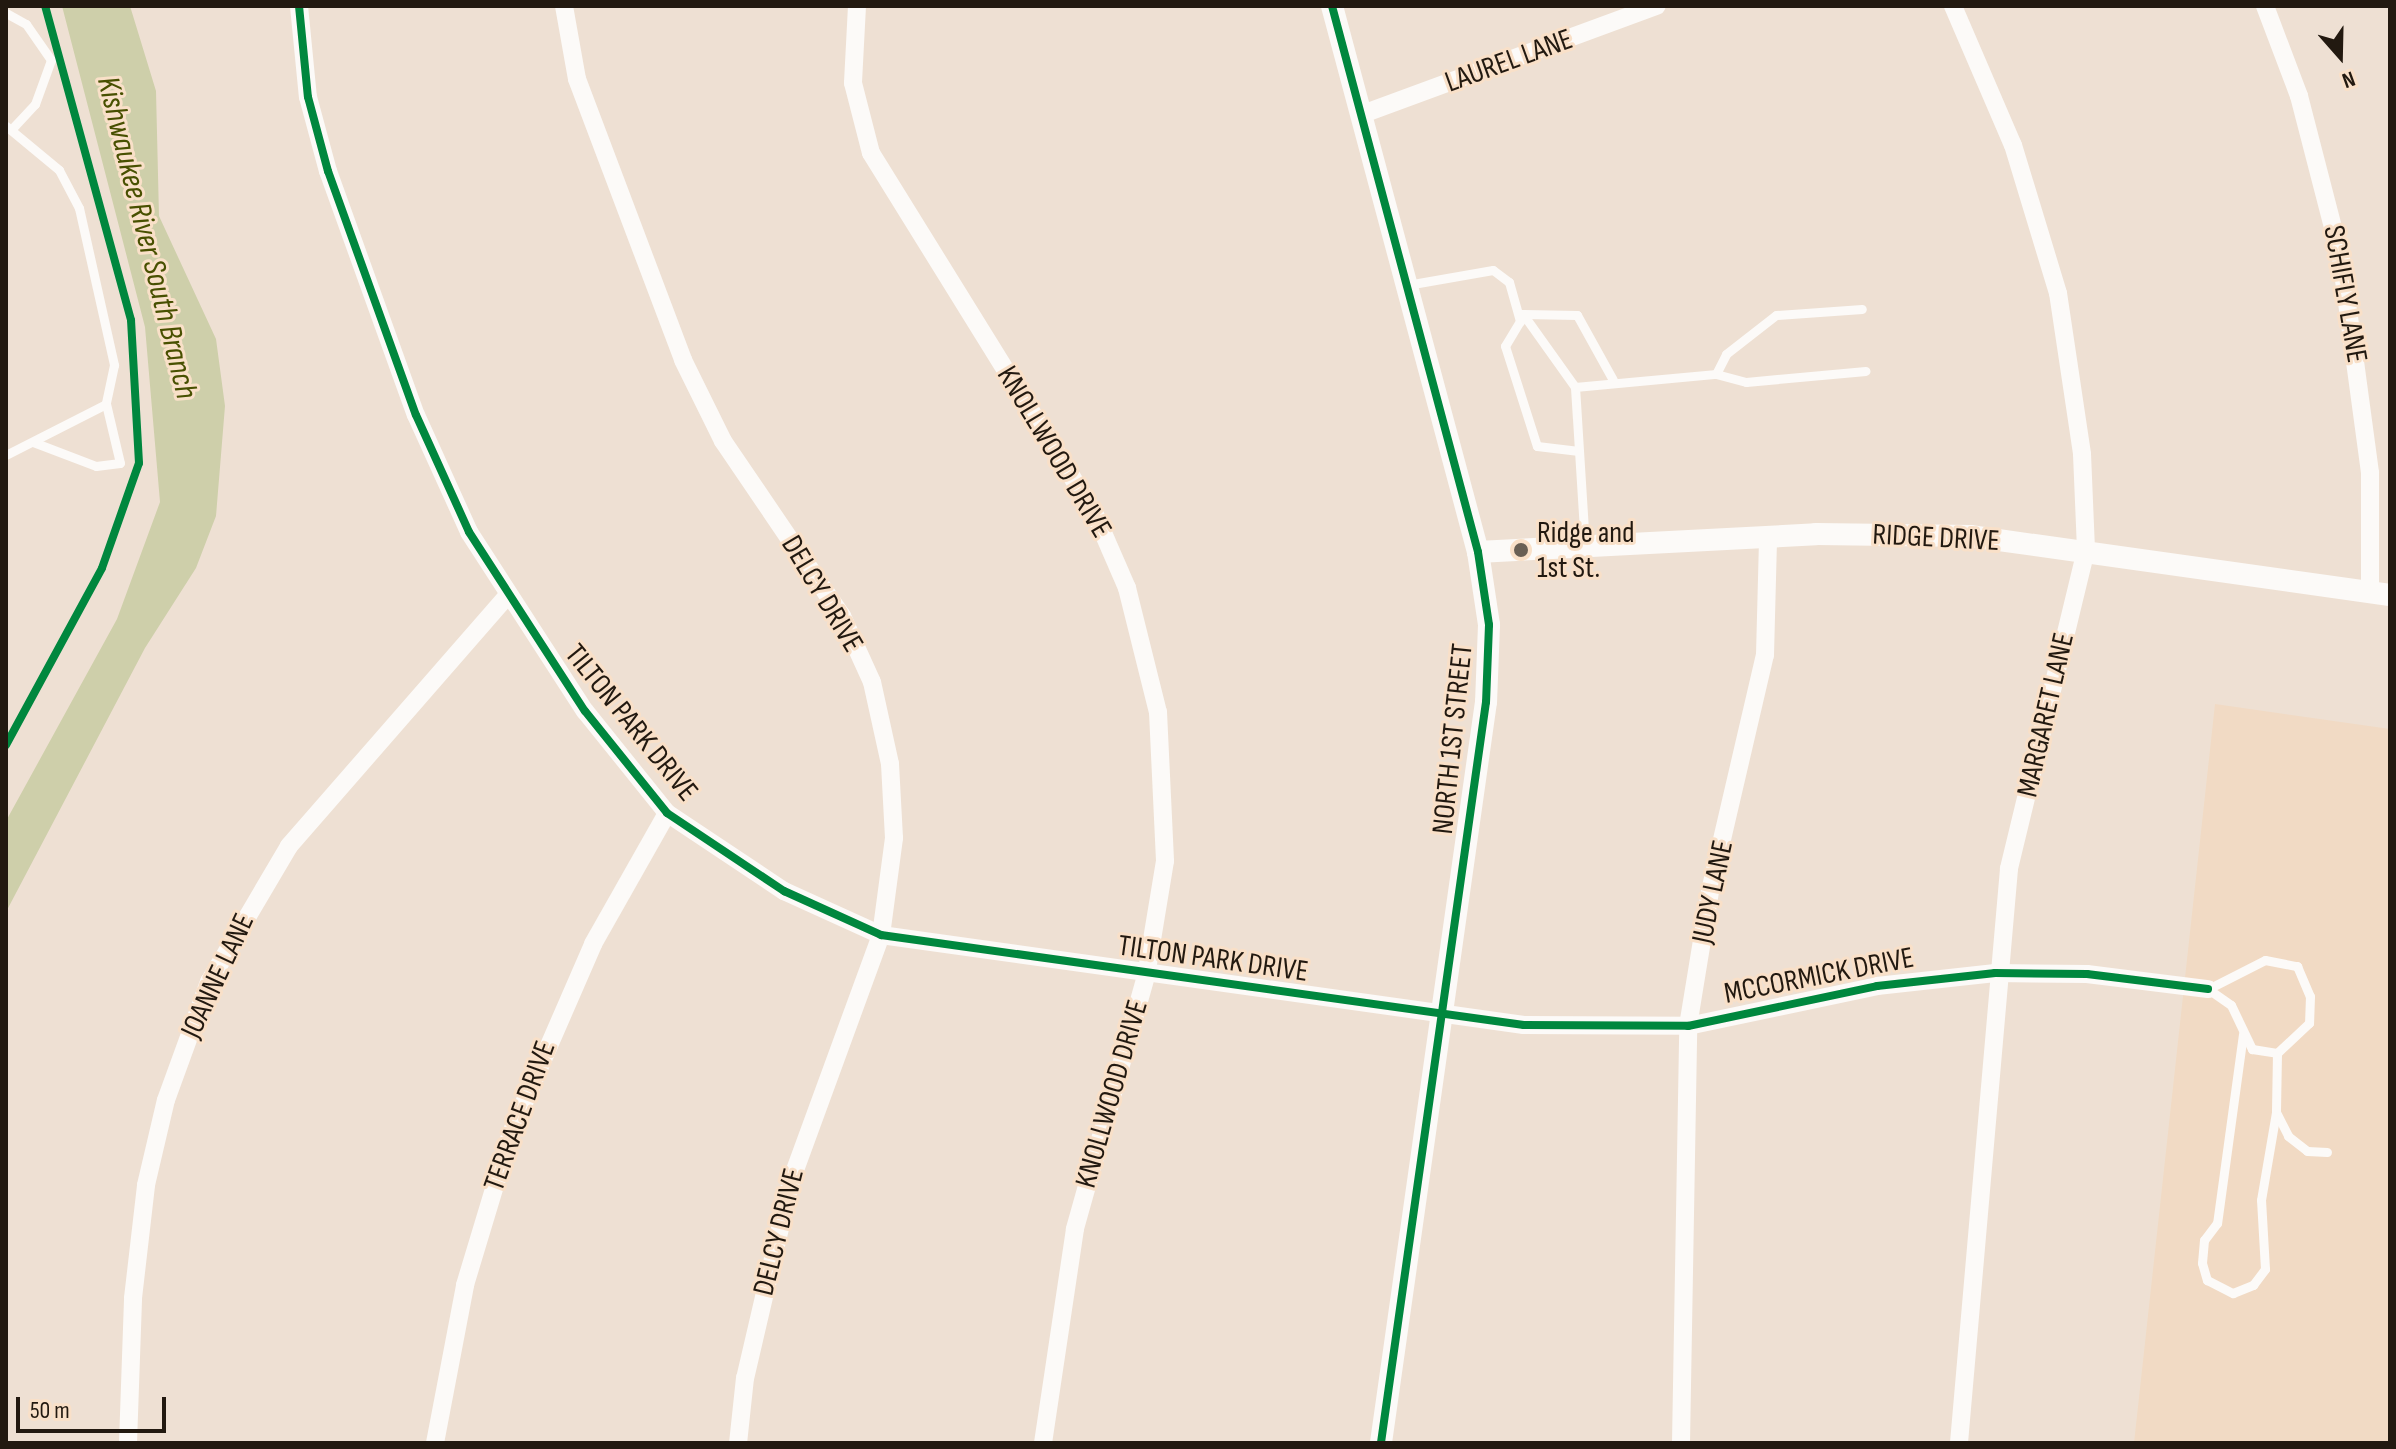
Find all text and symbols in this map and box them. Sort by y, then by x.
north arrow [2300,16,2380,96]
street label: LAUREL LANE [1440,21,1578,101]
text: N [2338,64,2359,94]
water label: Kishwaukee River South Branch [87,73,205,403]
street label: SCHIFLY LANE [2315,222,2375,366]
street label: KNOLLWOOD DRIVE [989,360,1119,544]
place label: Ridge and 1st St. [1537,515,1635,586]
street label: RIDGE DRIVE [1871,517,2001,559]
street label: DELCY DRIVE [773,529,871,659]
marker: Ridge and 1st St. [1512,541,1530,559]
street label: MARGARET LANE [2010,629,2082,801]
street label: TILTON PARK DRIVE [557,637,705,809]
street label: NORTH 1ST STREET [1425,642,1481,836]
street label: JUDY LANE [1685,837,1741,947]
street label: JOANNE LANE [174,908,262,1044]
street label: TILTON PARK DRIVE [1116,928,1310,990]
street label: MCCORMICK DRIVE [1721,940,1917,1012]
street label: KNOLLWOOD DRIVE [1068,996,1156,1192]
street label: TERRACE DRIVE [476,1036,564,1196]
street label: DELCY DRIVE [746,1165,812,1299]
scale bar [20,1381,170,1431]
text: 50 m [30,1396,70,1425]

